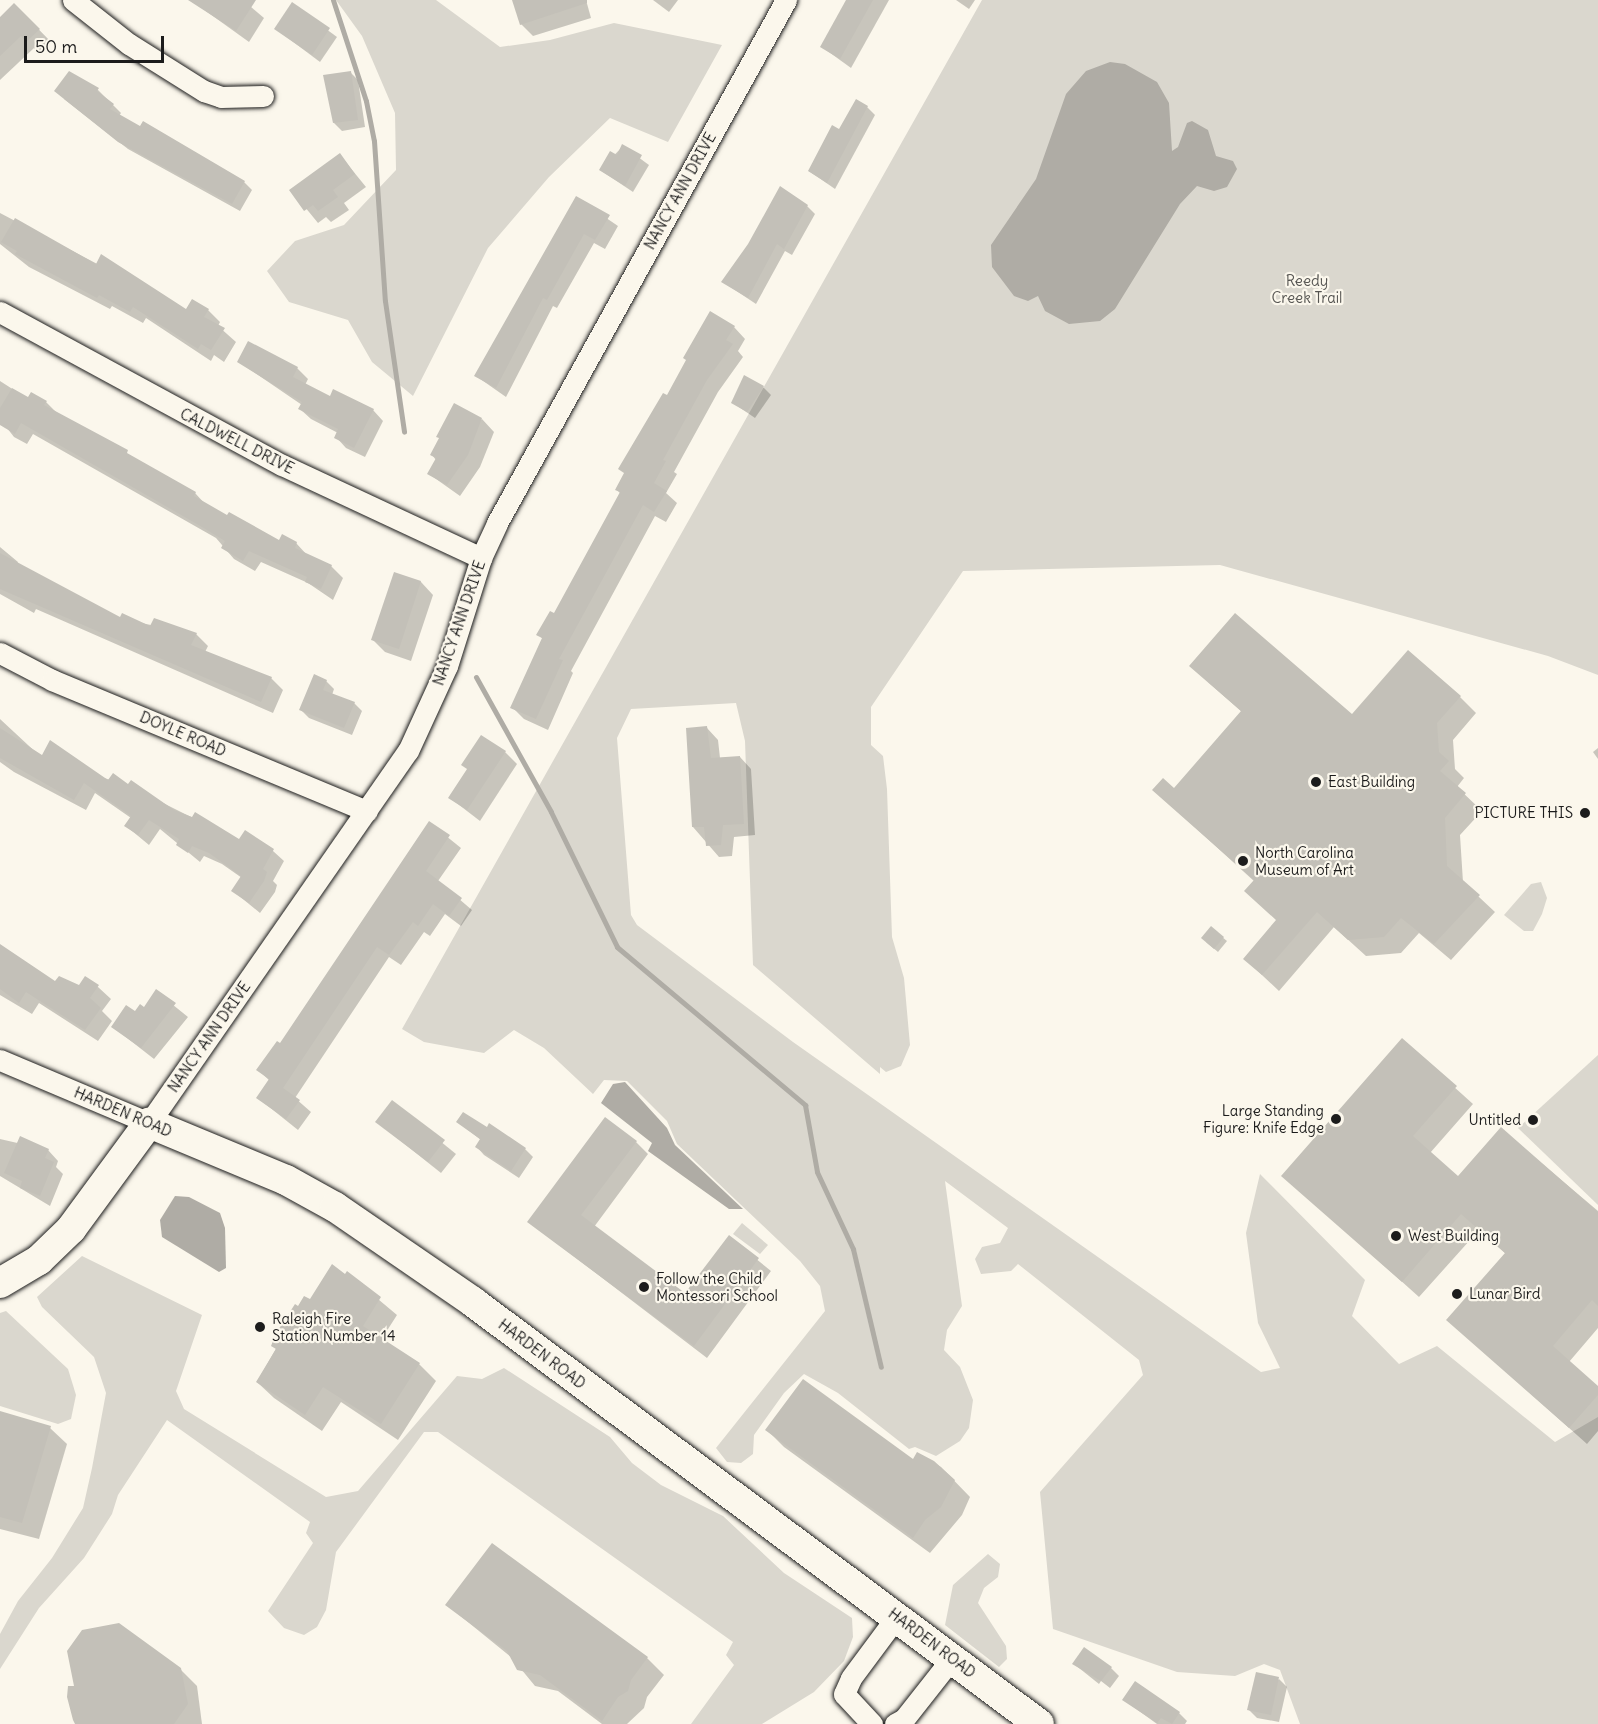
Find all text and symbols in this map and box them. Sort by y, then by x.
scale bar [27,24,166,62]
text: 50 m [35,35,77,58]
street label: NANCY ANN DRIVE [640,129,720,253]
park label: Reedy Creek Trail [1272,271,1342,306]
street label: CALDWELL DRIVE [177,405,297,477]
street label: NANCY ANN DRIVE [429,558,489,688]
street label: DOYLE ROAD [137,708,229,760]
place label: East Building [1328,773,1415,791]
marker: East Building [1309,775,1323,789]
place label: PICTURE THIS [1474,804,1573,822]
marker: PICTURE THIS [1578,806,1592,820]
place label: North Carolina Museum of Art [1255,843,1354,878]
marker: North Carolina Museum of Art [1236,854,1250,868]
street label: NANCY ANN DRIVE [164,978,254,1096]
street label: HARDEN ROAD [71,1083,175,1141]
place label: Large Standing Figure: Knife Edge [1203,1101,1324,1136]
place label: Untitled [1469,1111,1521,1129]
marker: Large Standing Figure: Knife Edge [1329,1112,1343,1126]
marker: Untitled [1526,1113,1540,1127]
place label: West Building [1408,1227,1499,1245]
marker: West Building [1389,1229,1403,1243]
place label: Follow the Child Montessori School [656,1269,778,1304]
marker: Follow the Child Montessori School [637,1280,651,1294]
place label: Lunar Bird [1469,1285,1541,1303]
marker: Lunar Bird [1450,1287,1464,1301]
place label: Raleigh Fire Station Number 14 [272,1309,396,1344]
street label: HARDEN ROAD [495,1315,589,1393]
marker: Raleigh Fire Station Number 14 [253,1320,267,1334]
street label: HARDEN ROAD [885,1604,979,1682]

